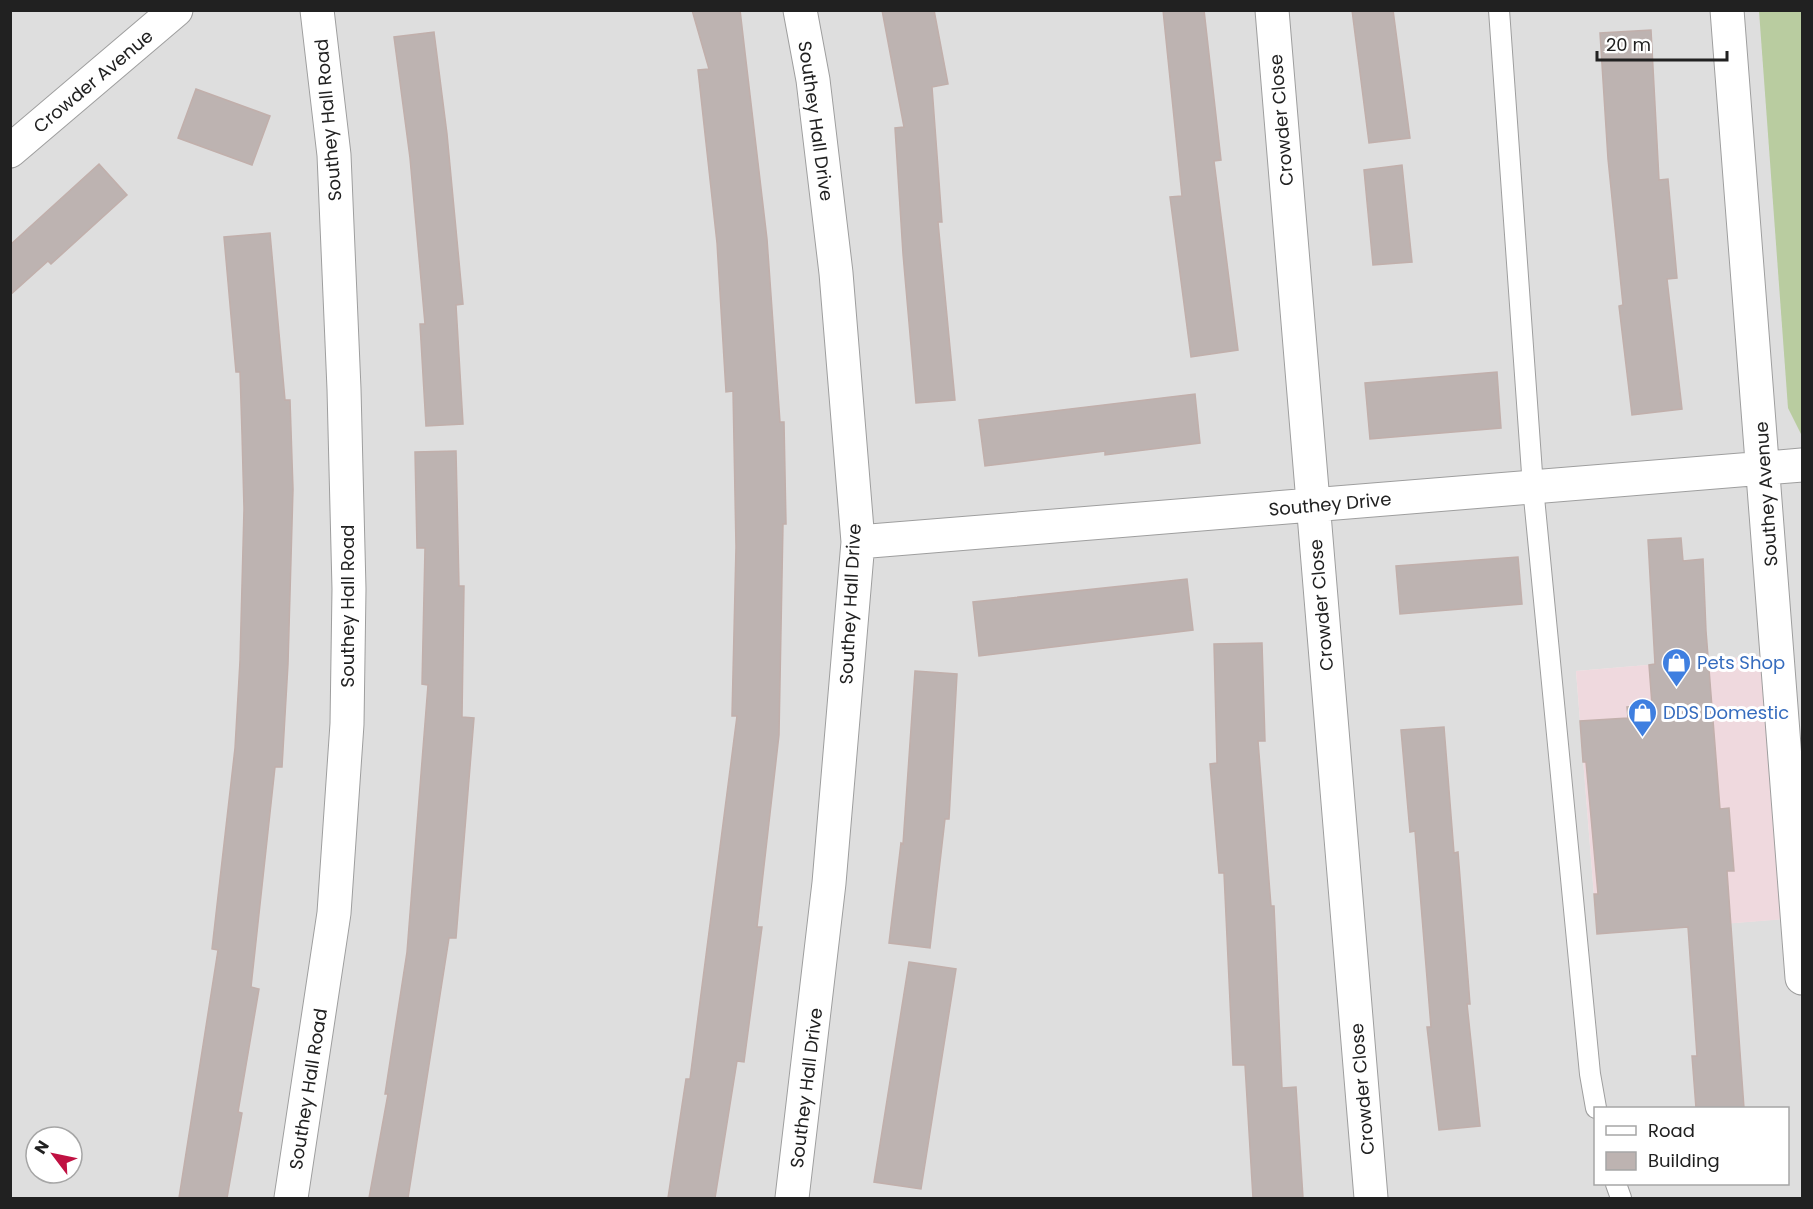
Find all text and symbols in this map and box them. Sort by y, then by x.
street label: Crowder Avenue [28,23,158,139]
scale bar [1597,24,1728,62]
text: 20 m [1606,32,1651,57]
street label: Southey Hall Road [308,38,348,202]
street label: Southey Hall Drive [792,39,840,203]
street label: Crowder Close [1263,53,1299,187]
street label: Southey Avenue [1748,421,1784,567]
street label: Southey Drive [1268,486,1392,522]
street label: Southey Hall Drive [833,523,867,685]
street label: Southey Hall Road [335,525,360,687]
street label: Crowder Close [1303,538,1339,672]
shop icon: Pets Shop [1660,646,1692,688]
place label: Pets Shop [1697,650,1785,675]
shop icon: DDS Domestic [1626,696,1658,738]
place label: DDS Domestic [1663,700,1789,725]
street label: Southey Hall Drive [784,1006,828,1170]
street label: Southey Hall Road [283,1007,333,1171]
street label: Crowder Close [1344,1022,1380,1156]
legend [1594,1107,1789,1185]
text: Road [1648,1118,1695,1143]
north arrow [24,1125,84,1185]
text: N [29,1136,55,1159]
text: Building [1648,1148,1720,1173]

